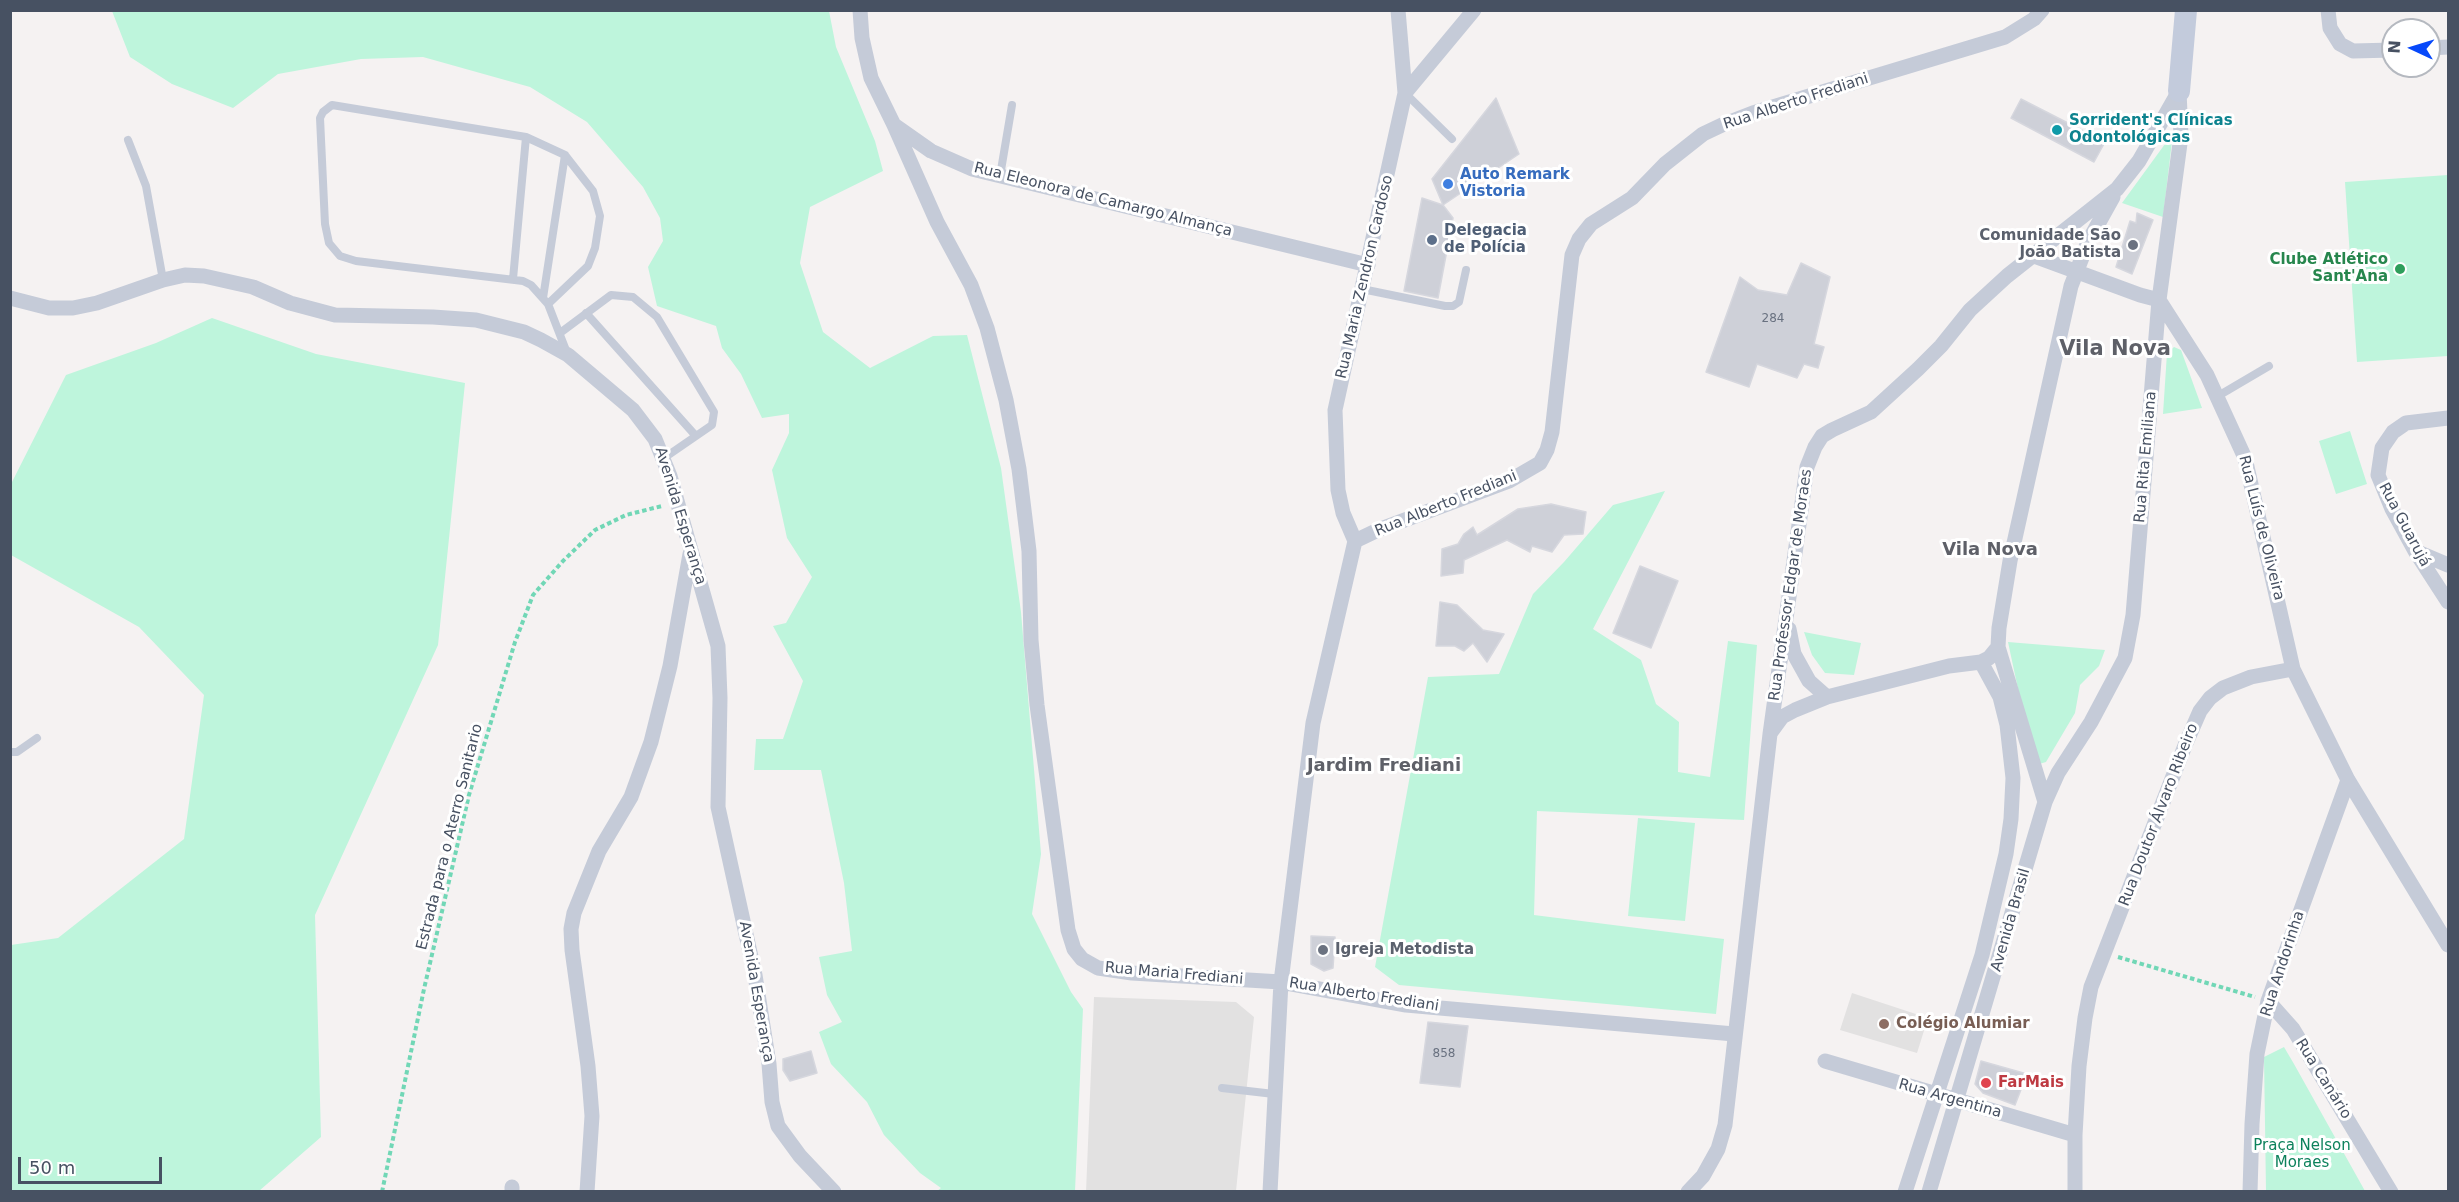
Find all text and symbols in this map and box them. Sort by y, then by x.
north arrow [2381,18,2441,78]
text: N [2385,40,2404,54]
street label: Rua Alberto Frediani [1721,70,1871,134]
place label: Sorrident's Clínicas Odontológicas [2069,112,2233,147]
marker: Sorrident's Clínicas Odontológicas [2050,123,2064,137]
street label: Rua Eleonora de Camargo Almança [972,159,1234,241]
place label: Auto Remark Vistoria [1460,166,1570,201]
street label: Rua Maria Zendron Cardoso [1333,173,1397,381]
marker: Auto Remark Vistoria [1441,177,1455,191]
place label: Delegacia de Polícia [1444,222,1527,257]
place label: Comunidade São João Batista [1979,227,2121,262]
marker: Delegacia de Polícia [1425,233,1439,247]
marker: Comunidade São João Batista [2126,238,2140,252]
place label: Clube Atlético Sant'Ana [2269,251,2388,286]
marker: Clube Atlético Sant'Ana [2393,262,2407,276]
house number: 284 [1762,312,1784,326]
district label: Vila Nova [2059,337,2171,363]
street label: Rua Rita Emiliana [2131,390,2161,524]
street label: Avenida Esperança [650,445,710,587]
street label: Rua Luís de Oliveira [2234,454,2288,602]
street label: Rua Alberto Frediani [1372,467,1520,541]
street label: Rua Professor Edgar de Moraes [1766,468,1816,702]
street label: Rua Guarujá [2374,480,2434,570]
district label: Vila Nova [1942,539,2038,561]
street label: Rua Doutor Álvaro Ribeiro [2116,721,2202,909]
street label: Estrada para o Aterro Sanitario [413,722,487,952]
district label: Jardim Frediani [1307,755,1461,777]
street label: Avenida Brasil [1988,866,2034,974]
street label: Rua Andorinha [2257,909,2309,1019]
street label: Avenida Esperança [735,920,777,1064]
place label: Igreja Metodista [1335,941,1474,959]
marker: Igreja Metodista [1316,943,1330,957]
street label: Rua Maria Frediani [1104,959,1244,989]
street label: Rua Alberto Frediani [1288,974,1440,1016]
place label: Colégio Alumiar [1896,1015,2030,1033]
marker: Colégio Alumiar [1877,1017,1891,1031]
street label: Rua Canário [2291,1036,2355,1122]
house number: 858 [1433,1047,1455,1061]
place label: FarMais [1998,1074,2064,1092]
street label: Rua Argentina [1896,1076,2004,1122]
marker: FarMais [1979,1076,1993,1090]
park label: Praça Nelson Moraes [2253,1137,2351,1172]
scale bar [21,1145,165,1183]
text: 50 m [29,1157,75,1178]

